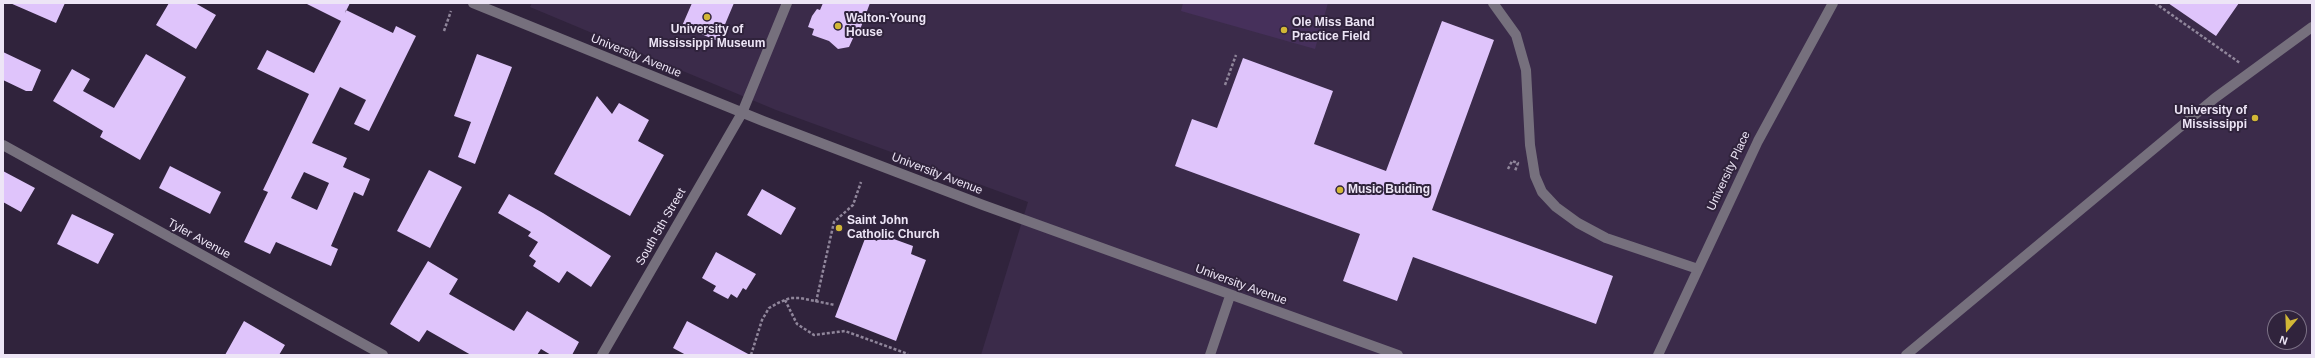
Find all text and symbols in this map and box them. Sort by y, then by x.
marker: University of Mississippi Museum [702,12,712,22]
place label: Walton-Young House [846,12,926,40]
place label: Ole Miss Band Practice Field [1292,16,1375,44]
marker: Walton-Young House [833,21,843,31]
place label: University of Mississippi Museum [649,23,765,51]
marker: Ole Miss Band Practice Field [1279,25,1289,35]
street label: University Avenue [589,31,683,81]
place label: University of Mississippi [2174,104,2247,132]
marker: University of Mississippi [2250,113,2260,123]
street label: University Place [1704,129,1754,213]
street label: University Avenue [889,150,985,198]
place label: Music Buiding [1348,183,1430,197]
marker: Music Buiding [1335,185,1345,195]
street label: South 5th Street [633,186,689,268]
place label: Saint John Catholic Church [847,214,940,242]
street label: Tyler Avenue [165,216,233,262]
marker: Saint John Catholic Church [834,223,844,233]
street label: University Avenue [1193,262,1289,308]
north arrow [2267,310,2307,350]
text: N [2278,333,2289,347]

